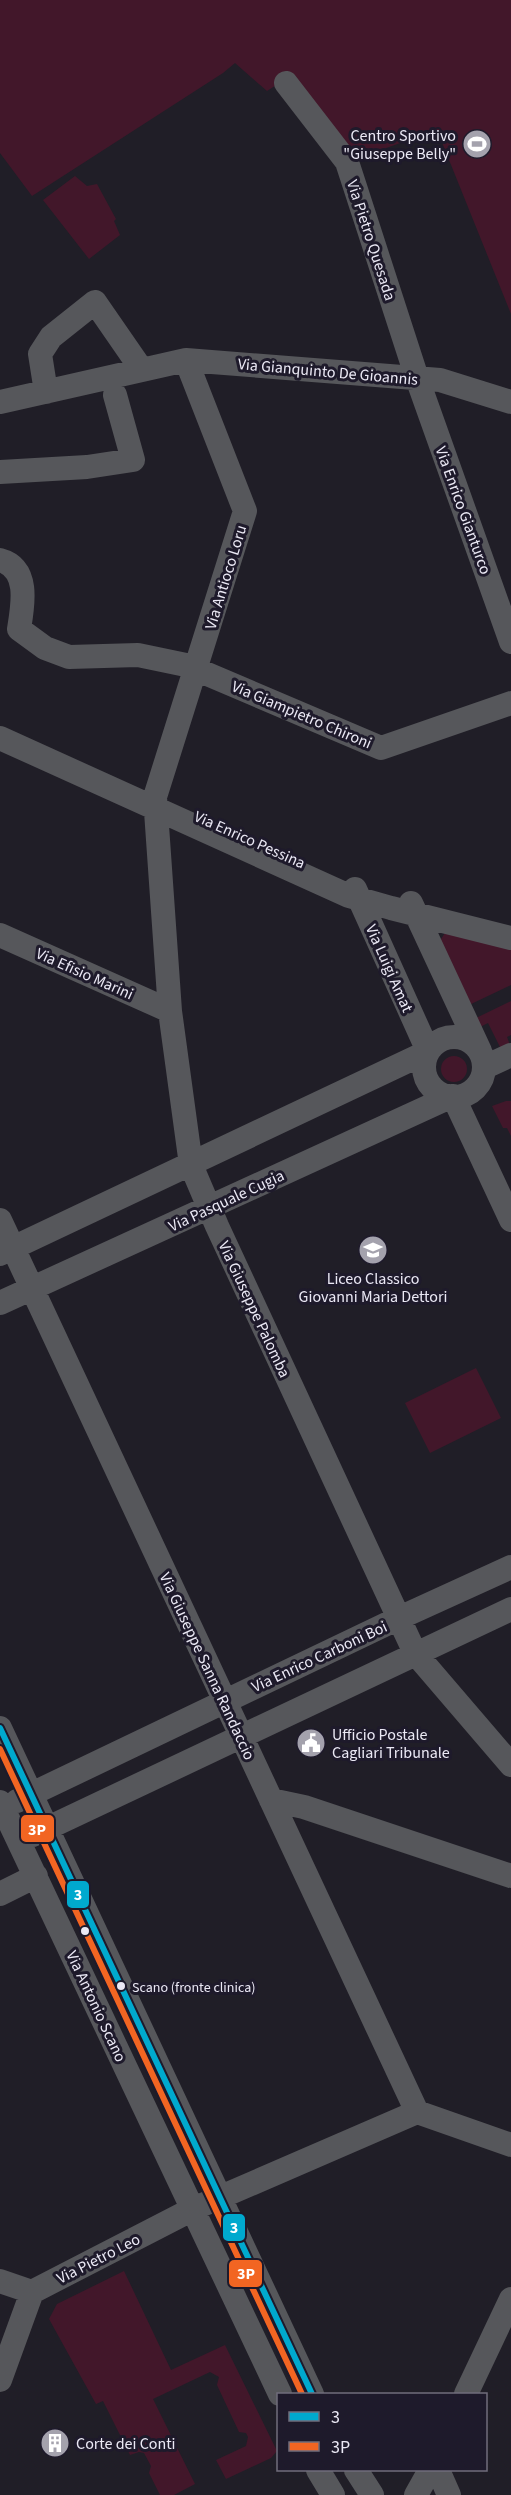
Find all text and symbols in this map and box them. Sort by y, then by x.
place label: Centro Sportivo "Giuseppe Belly" [343,125,456,165]
sports icon: Centro Sportivo "Giuseppe Belly" [461,128,493,160]
street label: Via Pietro Quesada [341,177,401,304]
street label: Via Gianquinto De Gioannis [237,353,419,391]
street label: Via Enrico Gianturco [430,443,496,577]
street label: Via Antioco Loru [200,522,252,632]
street label: Via Giampietro Chironi [228,675,375,754]
street label: Via Enrico Pessina [190,806,309,874]
street label: Via Luigi Amat [360,921,419,1016]
street label: Via Efisio Marini [32,943,137,1005]
street label: Via Pasquale Cugia [165,1164,288,1237]
school or university icon: Liceo Classico Giovanni Maria Dettori [357,1234,389,1266]
street label: Via Giuseppe Palomba [213,1237,295,1381]
place label: Liceo Classico Giovanni Maria Dettori [299,1268,447,1308]
street label: Via Giuseppe Sanna Randaccio [154,1569,260,1764]
street label: Via Enrico Carboni Boi [248,1616,391,1698]
place label: Ufficio Postale Cagliari Tribunale [332,1724,450,1764]
public building icon: Ufficio Postale Cagliari Tribunale [295,1727,327,1759]
line badge: 3P [20,1814,55,1843]
text: 3P [28,1819,46,1841]
line badge: 3 [66,1880,90,1909]
text: 3 [74,1884,82,1906]
unlabelled marker [79,1925,91,1937]
street label: Via Antonio Scano [61,1947,132,2066]
place label: Scano (fronte clinica) [132,1978,255,1998]
marker: Scano (fronte clinica) [115,1980,127,1992]
line badge: 3 [222,2213,246,2242]
text: 3 [230,2217,238,2239]
street label: Via Pietro Leo [53,2228,144,2289]
line badge: 3P [228,2259,263,2288]
text: 3P [237,2263,255,2285]
legend [277,2393,487,2471]
text: 3 [331,2405,340,2430]
building icon: Corte dei Conti [39,2427,71,2459]
place label: Corte dei Conti [76,2433,176,2455]
text: 3P [331,2435,350,2460]

